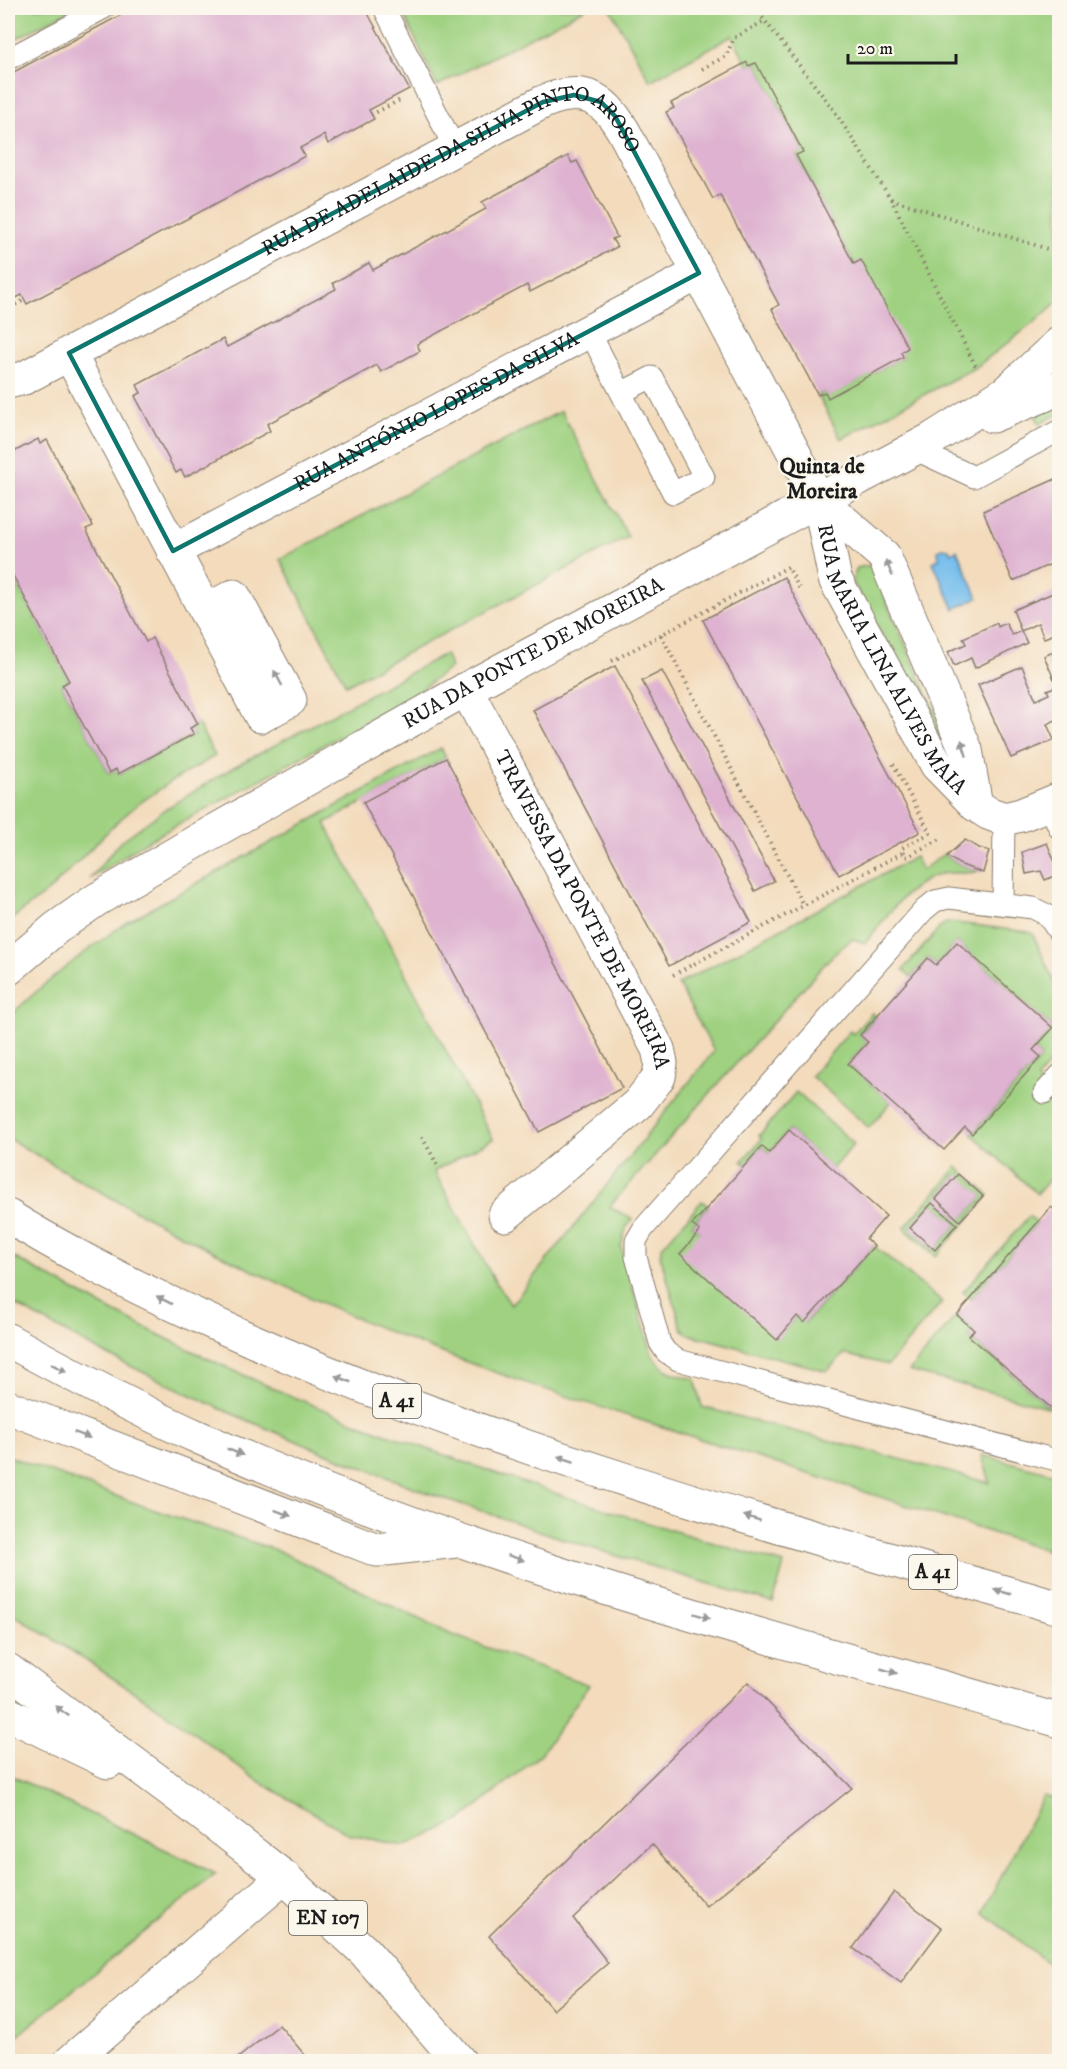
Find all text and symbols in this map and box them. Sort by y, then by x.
scale bar [848,27,956,65]
text: 20 m [857,38,893,60]
street label: RUA DE ADELAIDE DA SILVA PINTO AROSO [257,81,646,262]
street label: RUA ANTÓNIO LOPES DA SILVA [290,326,584,498]
district label: Quinta de Moreira [779,453,865,505]
street label: RUA MARIA LINA ALVES MAIA [811,522,972,801]
one-way arrow [884,559,893,577]
street label: RUA DA PONTE DE MOREIRA [398,572,669,735]
one-way arrow [273,669,283,686]
one-way arrow [959,739,968,757]
street label: TRAVESSA DA PONTE DE MOREIRA [488,746,675,1072]
one-way arrow [156,1295,173,1305]
one-way arrow [51,1363,68,1373]
one-way arrow [333,1374,351,1384]
road number: A 41 [373,1384,421,1418]
one-way arrow [73,1431,91,1441]
one-way arrow [226,1447,244,1457]
one-way arrow [557,1454,575,1464]
one-way arrow [274,1509,292,1519]
one-way arrow [742,1513,760,1522]
one-way arrow [507,1554,525,1563]
road number: A 41 [909,1555,957,1589]
one-way arrow [994,1587,1012,1596]
one-way arrow [693,1612,711,1621]
one-way arrow [880,1667,898,1676]
one-way arrow [55,1705,70,1717]
road number: EN 107 [289,1901,367,1935]

